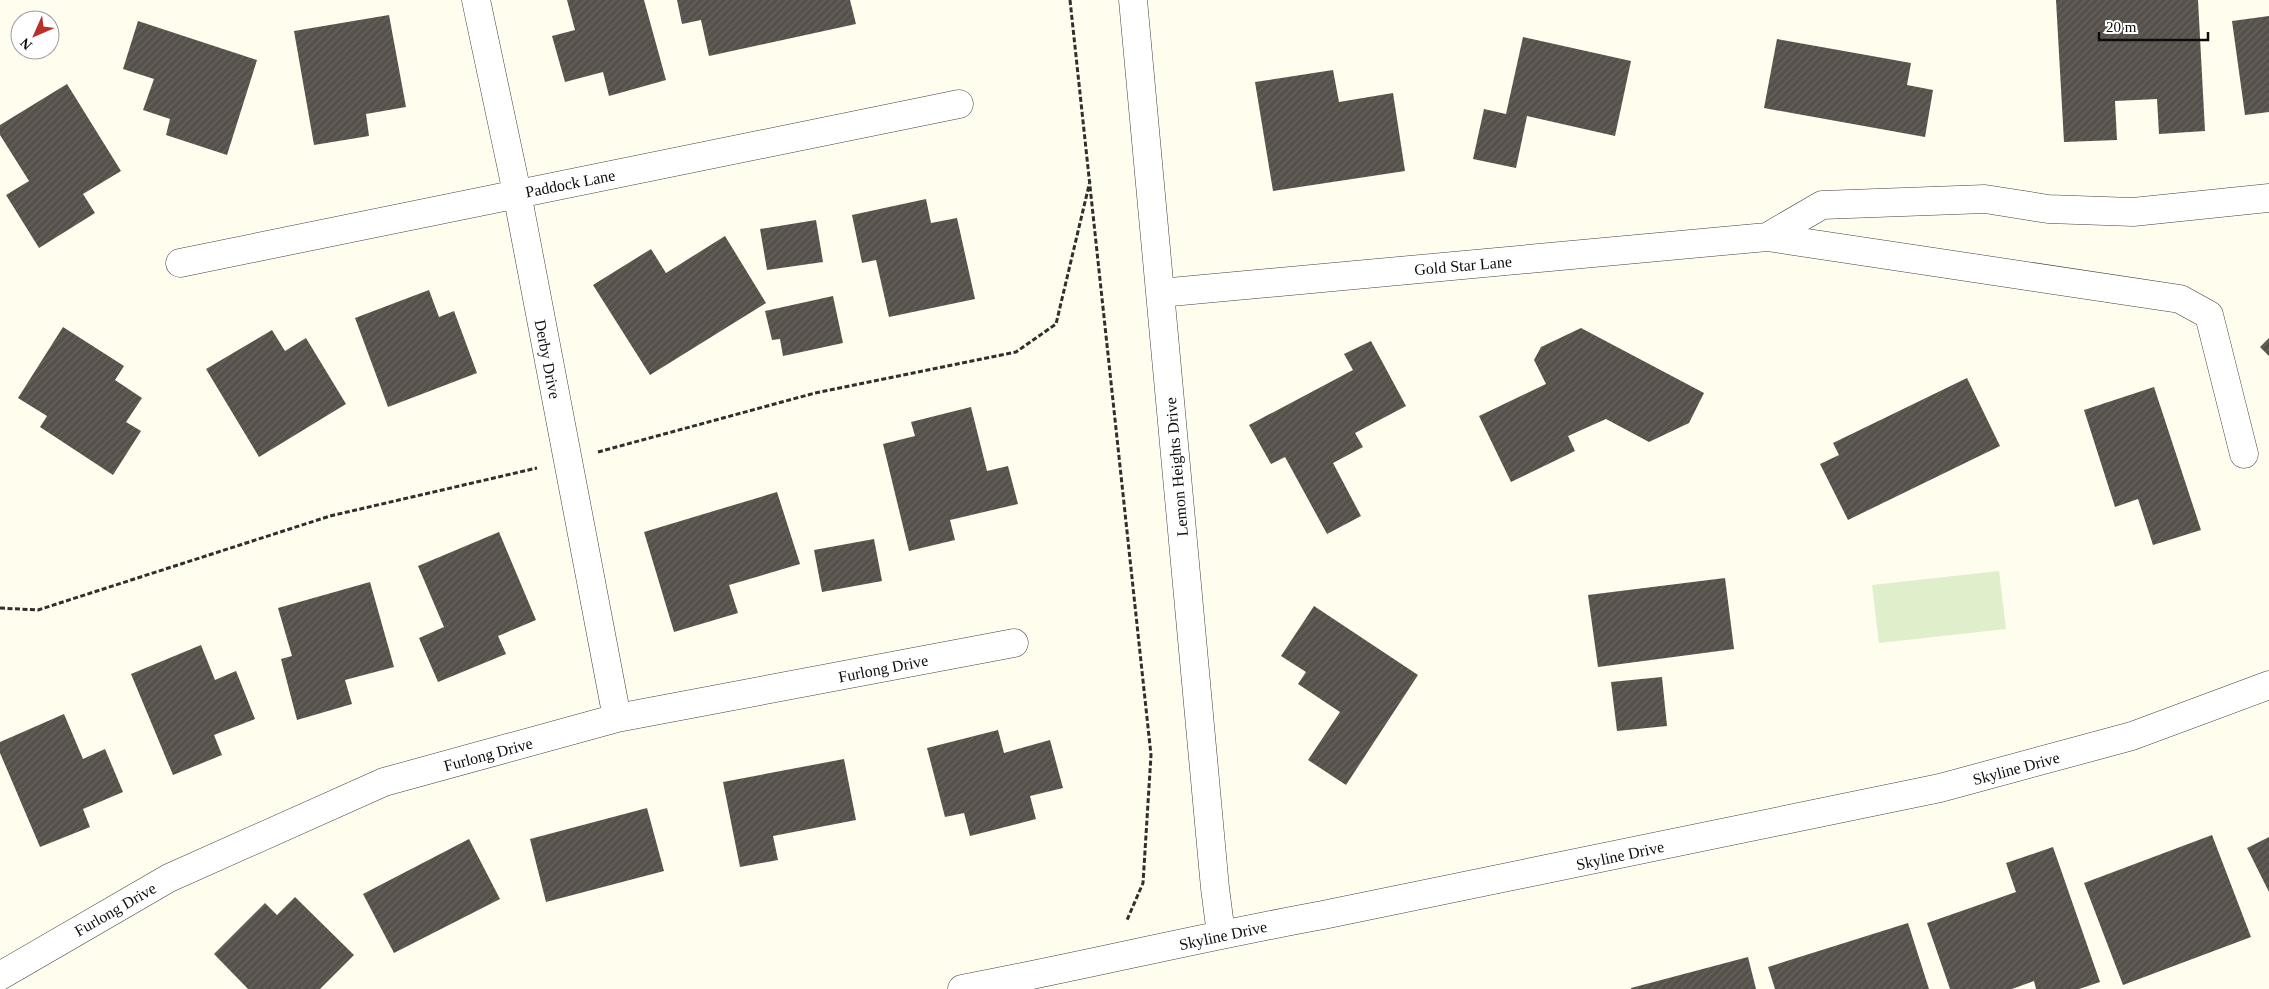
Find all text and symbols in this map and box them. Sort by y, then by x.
north arrow [10,10,60,60]
scale bar [2099,10,2208,42]
text: 20 m [2106,19,2137,35]
text: N [17,35,35,53]
street label: Paddock Lane [524,166,616,201]
street label: Gold Star Lane [1414,253,1512,278]
street label: Derby Drive [531,318,564,400]
street label: Lemon Heights Drive [1162,397,1192,537]
street label: Furlong Drive [837,651,930,687]
street label: Furlong Drive [442,734,535,775]
street label: Skyline Drive [1971,749,2062,789]
street label: Skyline Drive [1575,838,1666,874]
street label: Furlong Drive [72,879,159,940]
street label: Skyline Drive [1178,918,1269,954]

